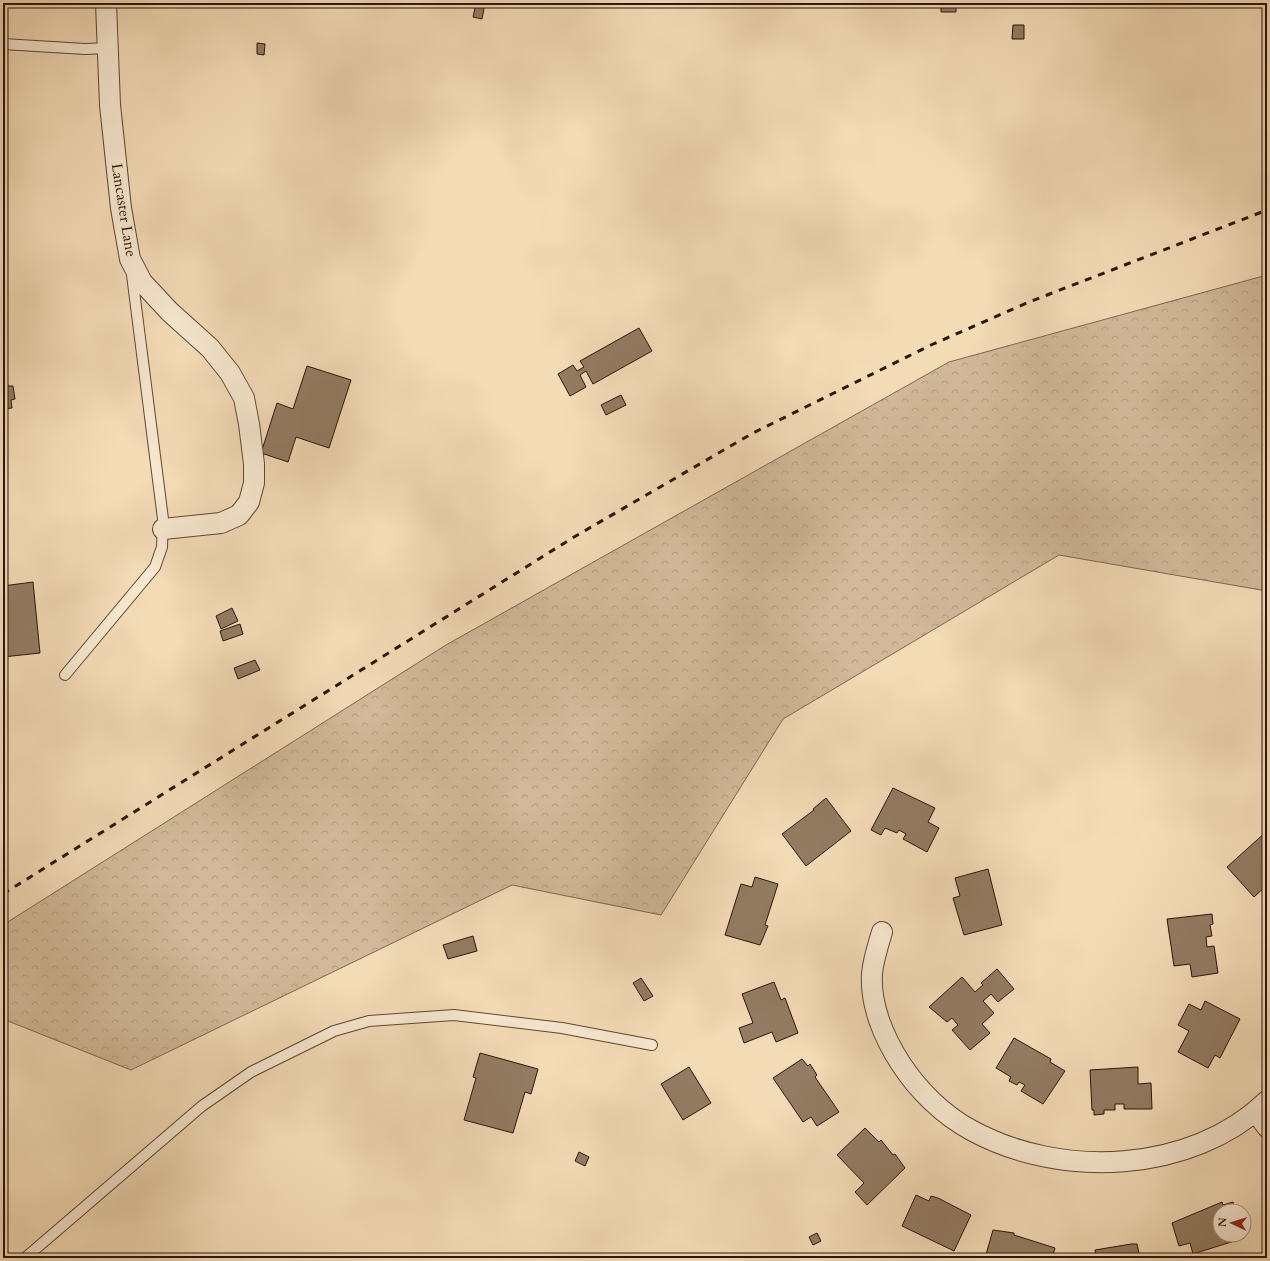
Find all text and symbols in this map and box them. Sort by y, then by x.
street label: Lancaster Lane [107,162,141,258]
north arrow [1212,1203,1252,1243]
text: N [1215,1217,1230,1228]

